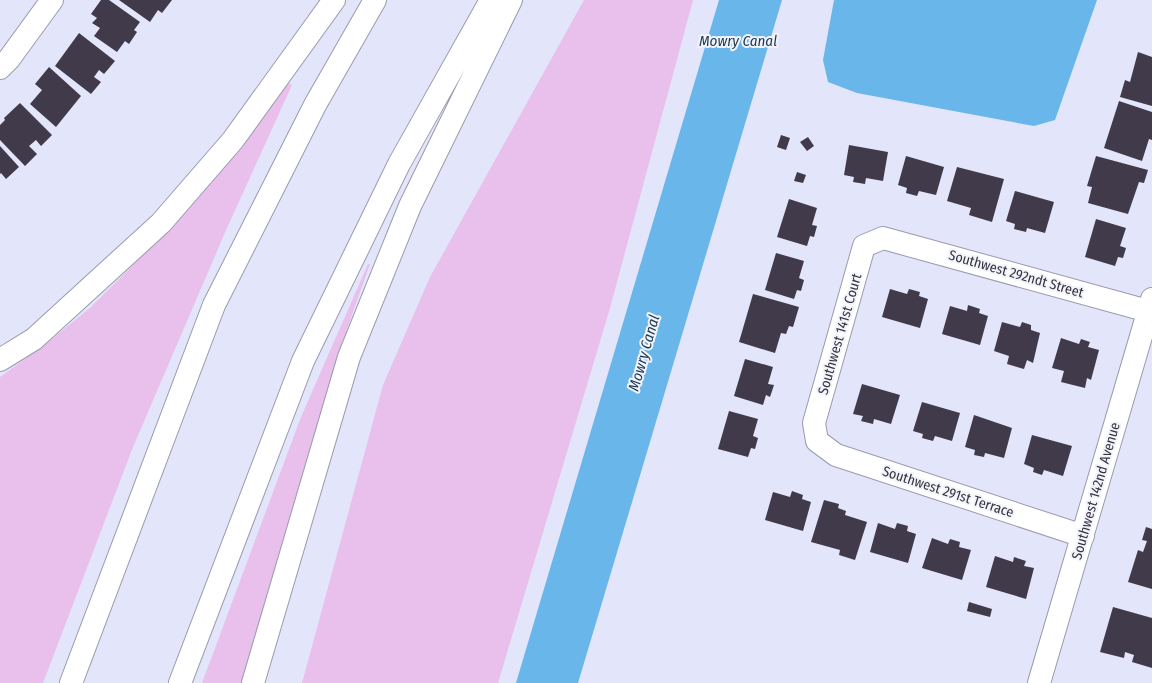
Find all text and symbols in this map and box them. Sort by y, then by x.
water label: Mowry Canal [699,32,777,50]
street label: Southwest 292ndt Street [947,247,1086,302]
street label: Southwest 141st Court [815,271,866,397]
water label: Mowry Canal [625,313,663,393]
street label: Southwest 142nd Avenue [1068,420,1124,562]
street label: Southwest 291st Terrace [880,463,1016,521]

